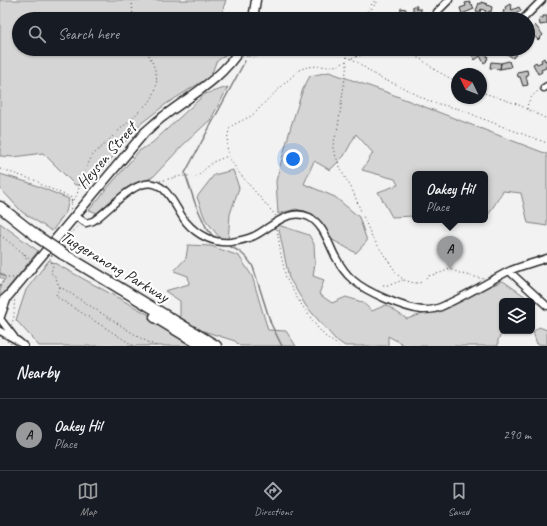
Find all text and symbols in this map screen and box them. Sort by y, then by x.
search box [12,12,535,56]
icon: search [26,23,48,45]
text: Search here [58,25,119,44]
north arrow [451,68,487,104]
street label: Heysen Street [72,116,142,193]
your location [283,149,303,169]
popup [412,171,488,223]
text: Oakey Hil [426,180,474,199]
text: Place [426,199,449,215]
street label: Tuggeranong Parkway [57,226,174,308]
pin: A [437,236,463,269]
map controls [499,298,535,334]
button: layers [499,298,535,334]
text: Nearby [16,362,59,383]
text: Oakey Hil [54,417,102,436]
text: A [26,427,32,443]
text: 290 m [503,427,531,443]
text: Place [54,436,77,452]
tab: Map [77,480,99,518]
tab: Directions [254,480,293,518]
tab: Saved [448,480,470,518]

